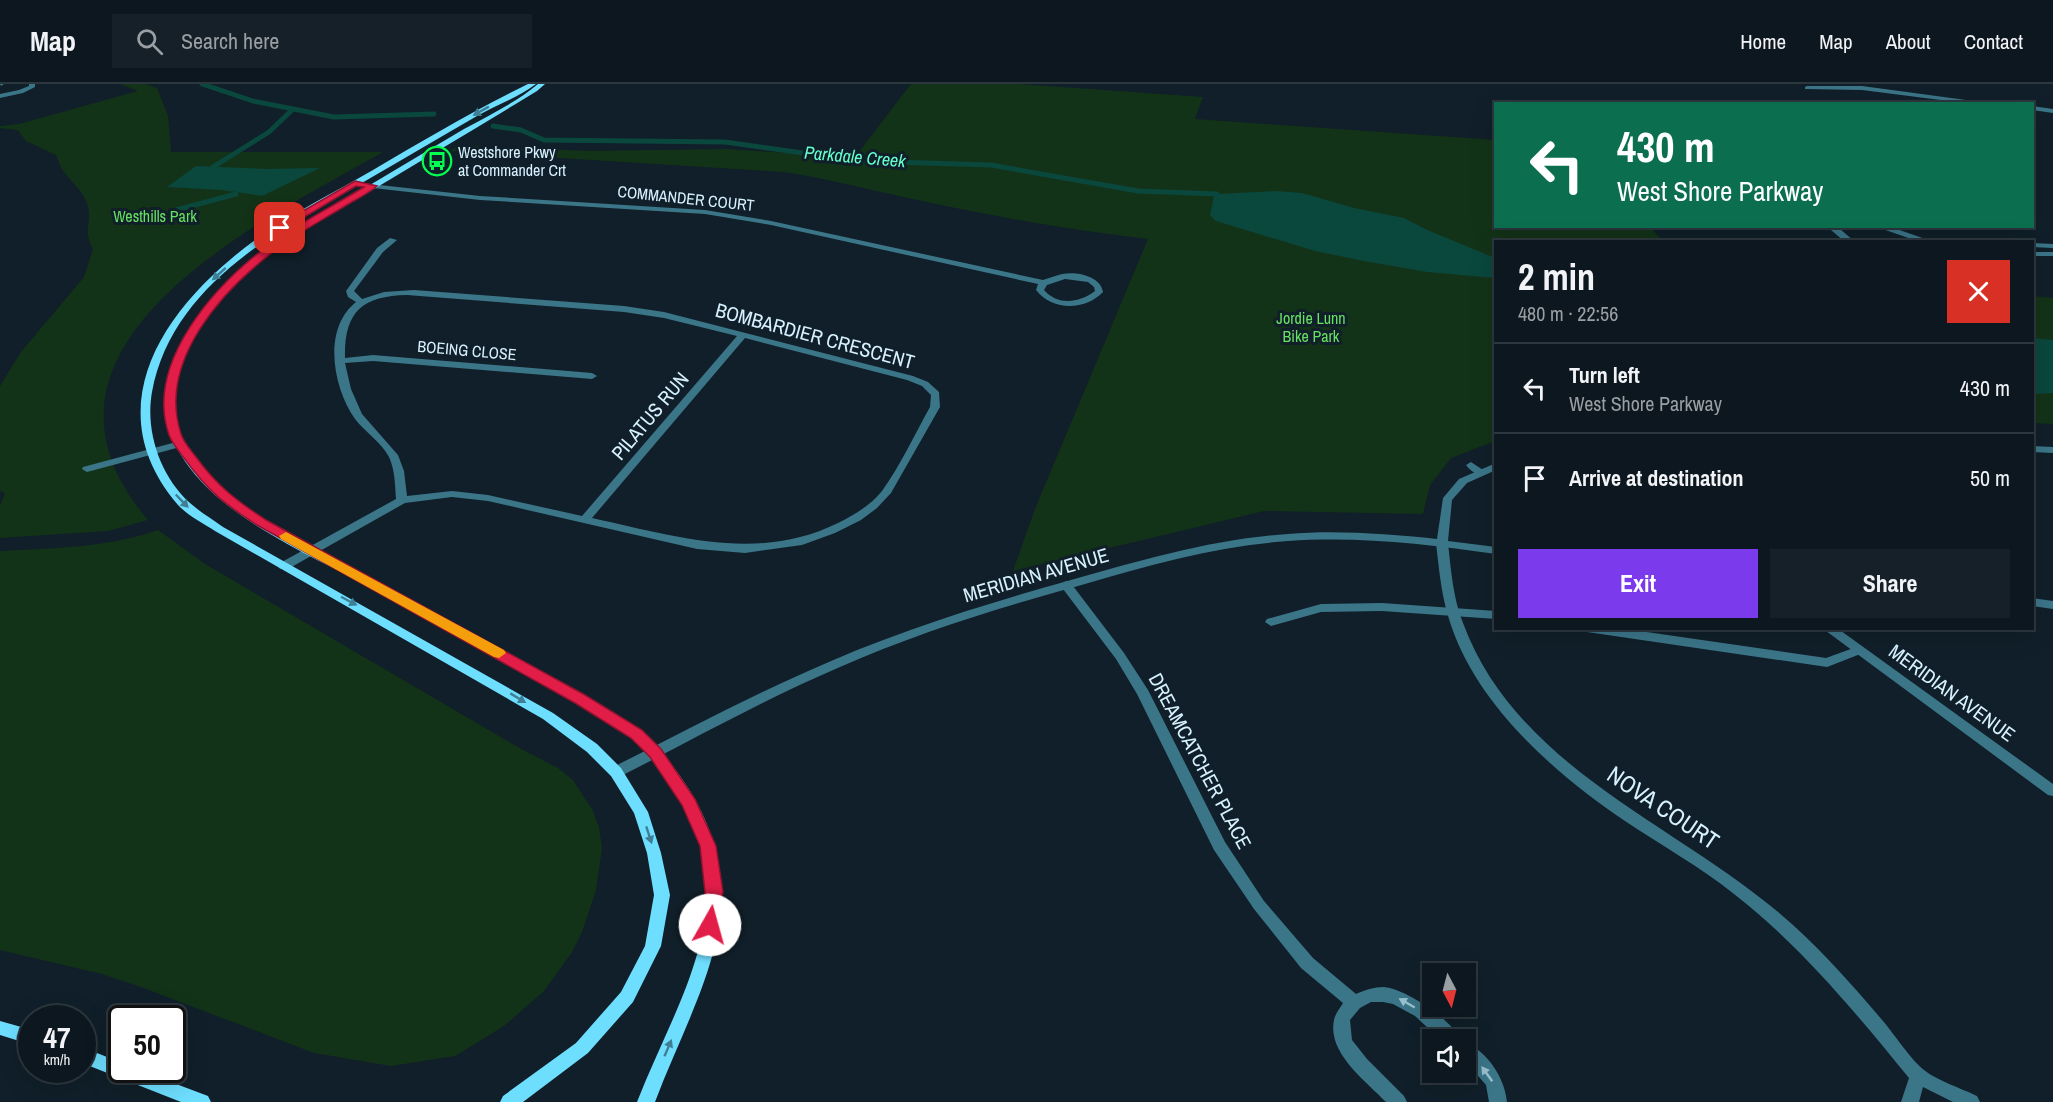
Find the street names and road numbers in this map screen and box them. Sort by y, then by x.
street label: COMMANDER COURT [616,180,756,216]
street label: BOMBARDIER CRESCENT [713,296,918,375]
street label: BOEING CLOSE [417,335,517,365]
street label: PILATUS RUN [605,366,694,465]
street label: MERIDIAN AVENUE [960,541,1112,608]
street label: MERIDIAN AVENUE [1884,638,2021,748]
street label: DREAMCATCHER PLACE [1143,668,1258,853]
street label: NOVA COURT [1601,758,1726,856]

